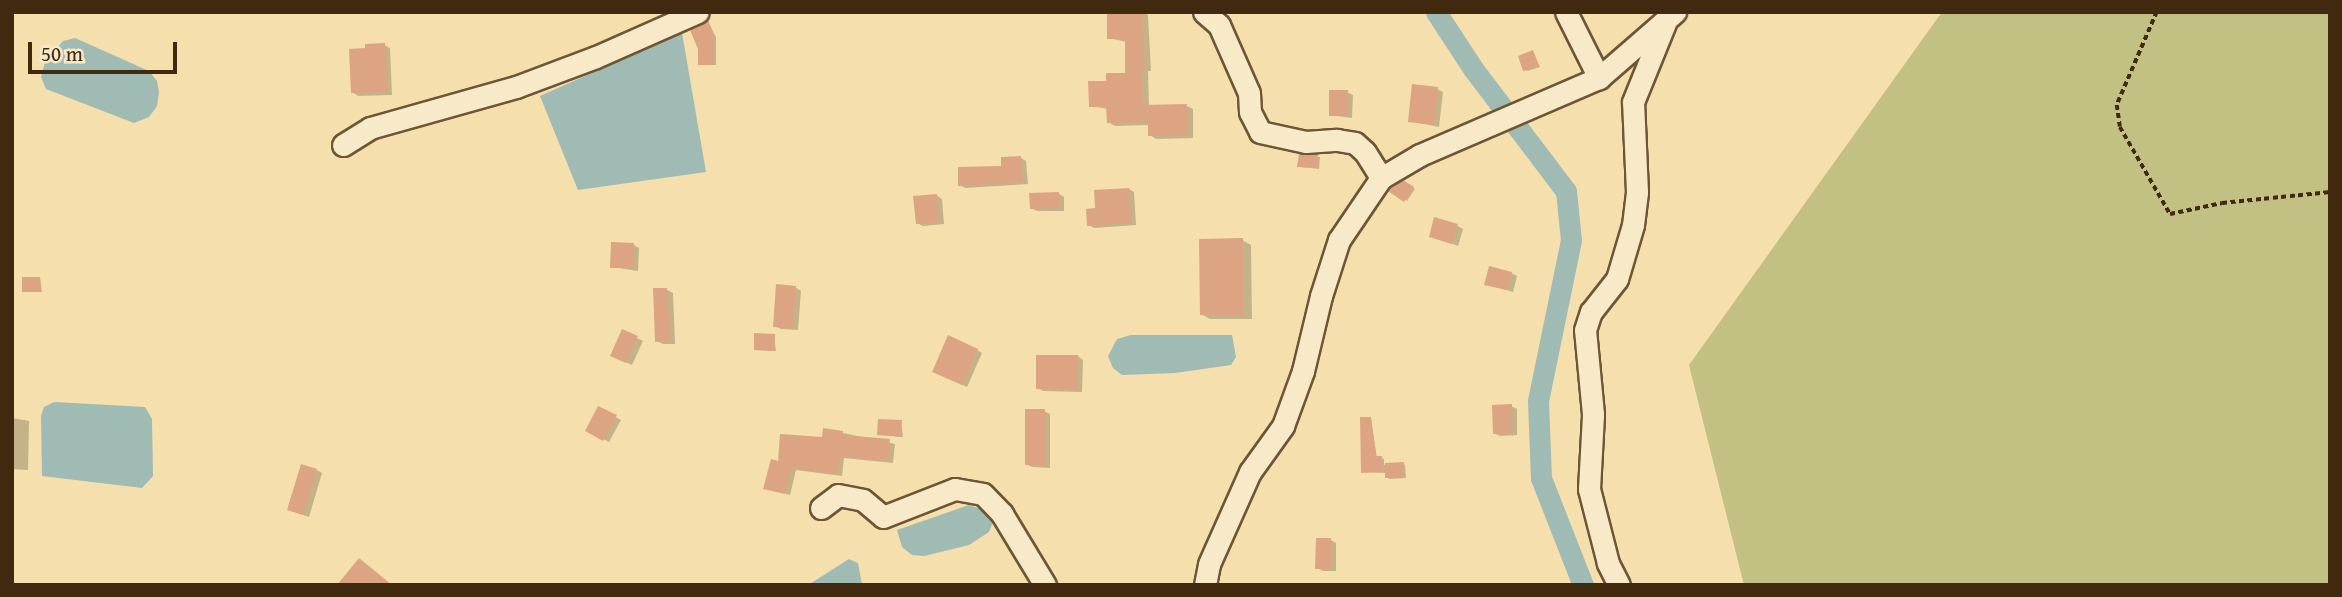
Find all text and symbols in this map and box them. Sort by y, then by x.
scale bar [32,28,180,72]
text: 50 m [41,38,83,69]

